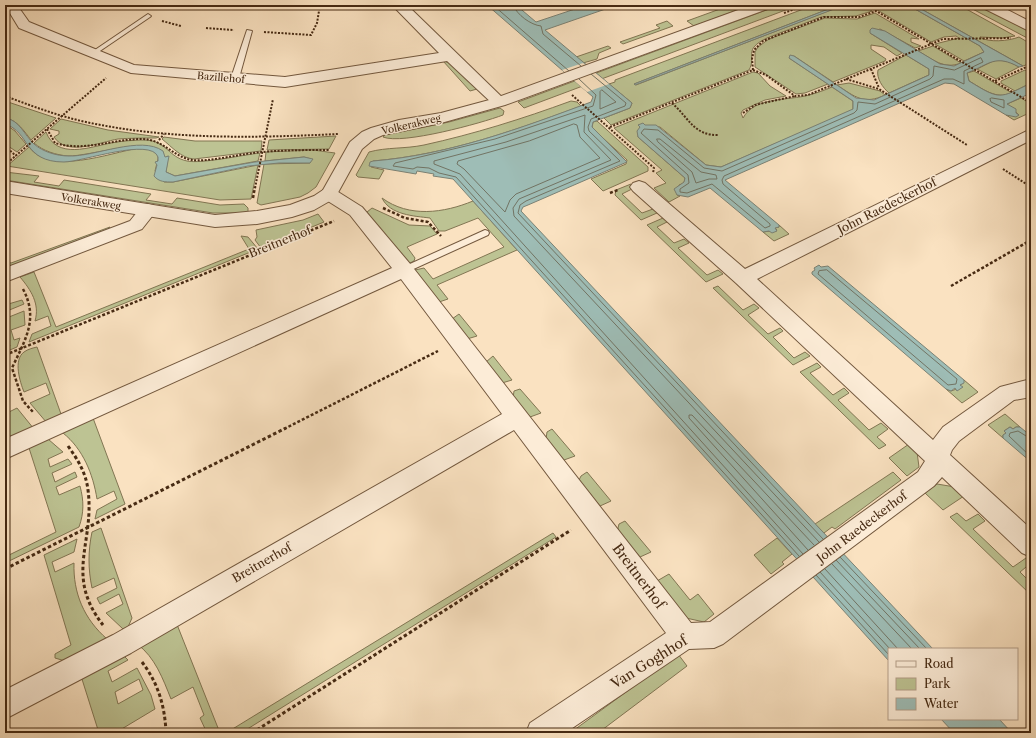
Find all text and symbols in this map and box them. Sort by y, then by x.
street label: Bazillehof [197,69,247,86]
street label: Volkerakweg [379,111,443,138]
street label: John Raedeckerhof [833,173,940,238]
street label: Volkerakweg [59,190,122,213]
street label: Breitnerhof [246,222,315,261]
street label: John Raedeckerhof [812,487,911,567]
street label: Breitnerhof [229,539,296,586]
street label: Breitnerhof [609,540,671,614]
street label: Van Goghhof [606,630,692,693]
legend [888,648,1018,720]
text: Road [924,656,954,671]
text: Park [924,676,951,691]
text: Water [923,696,958,711]

